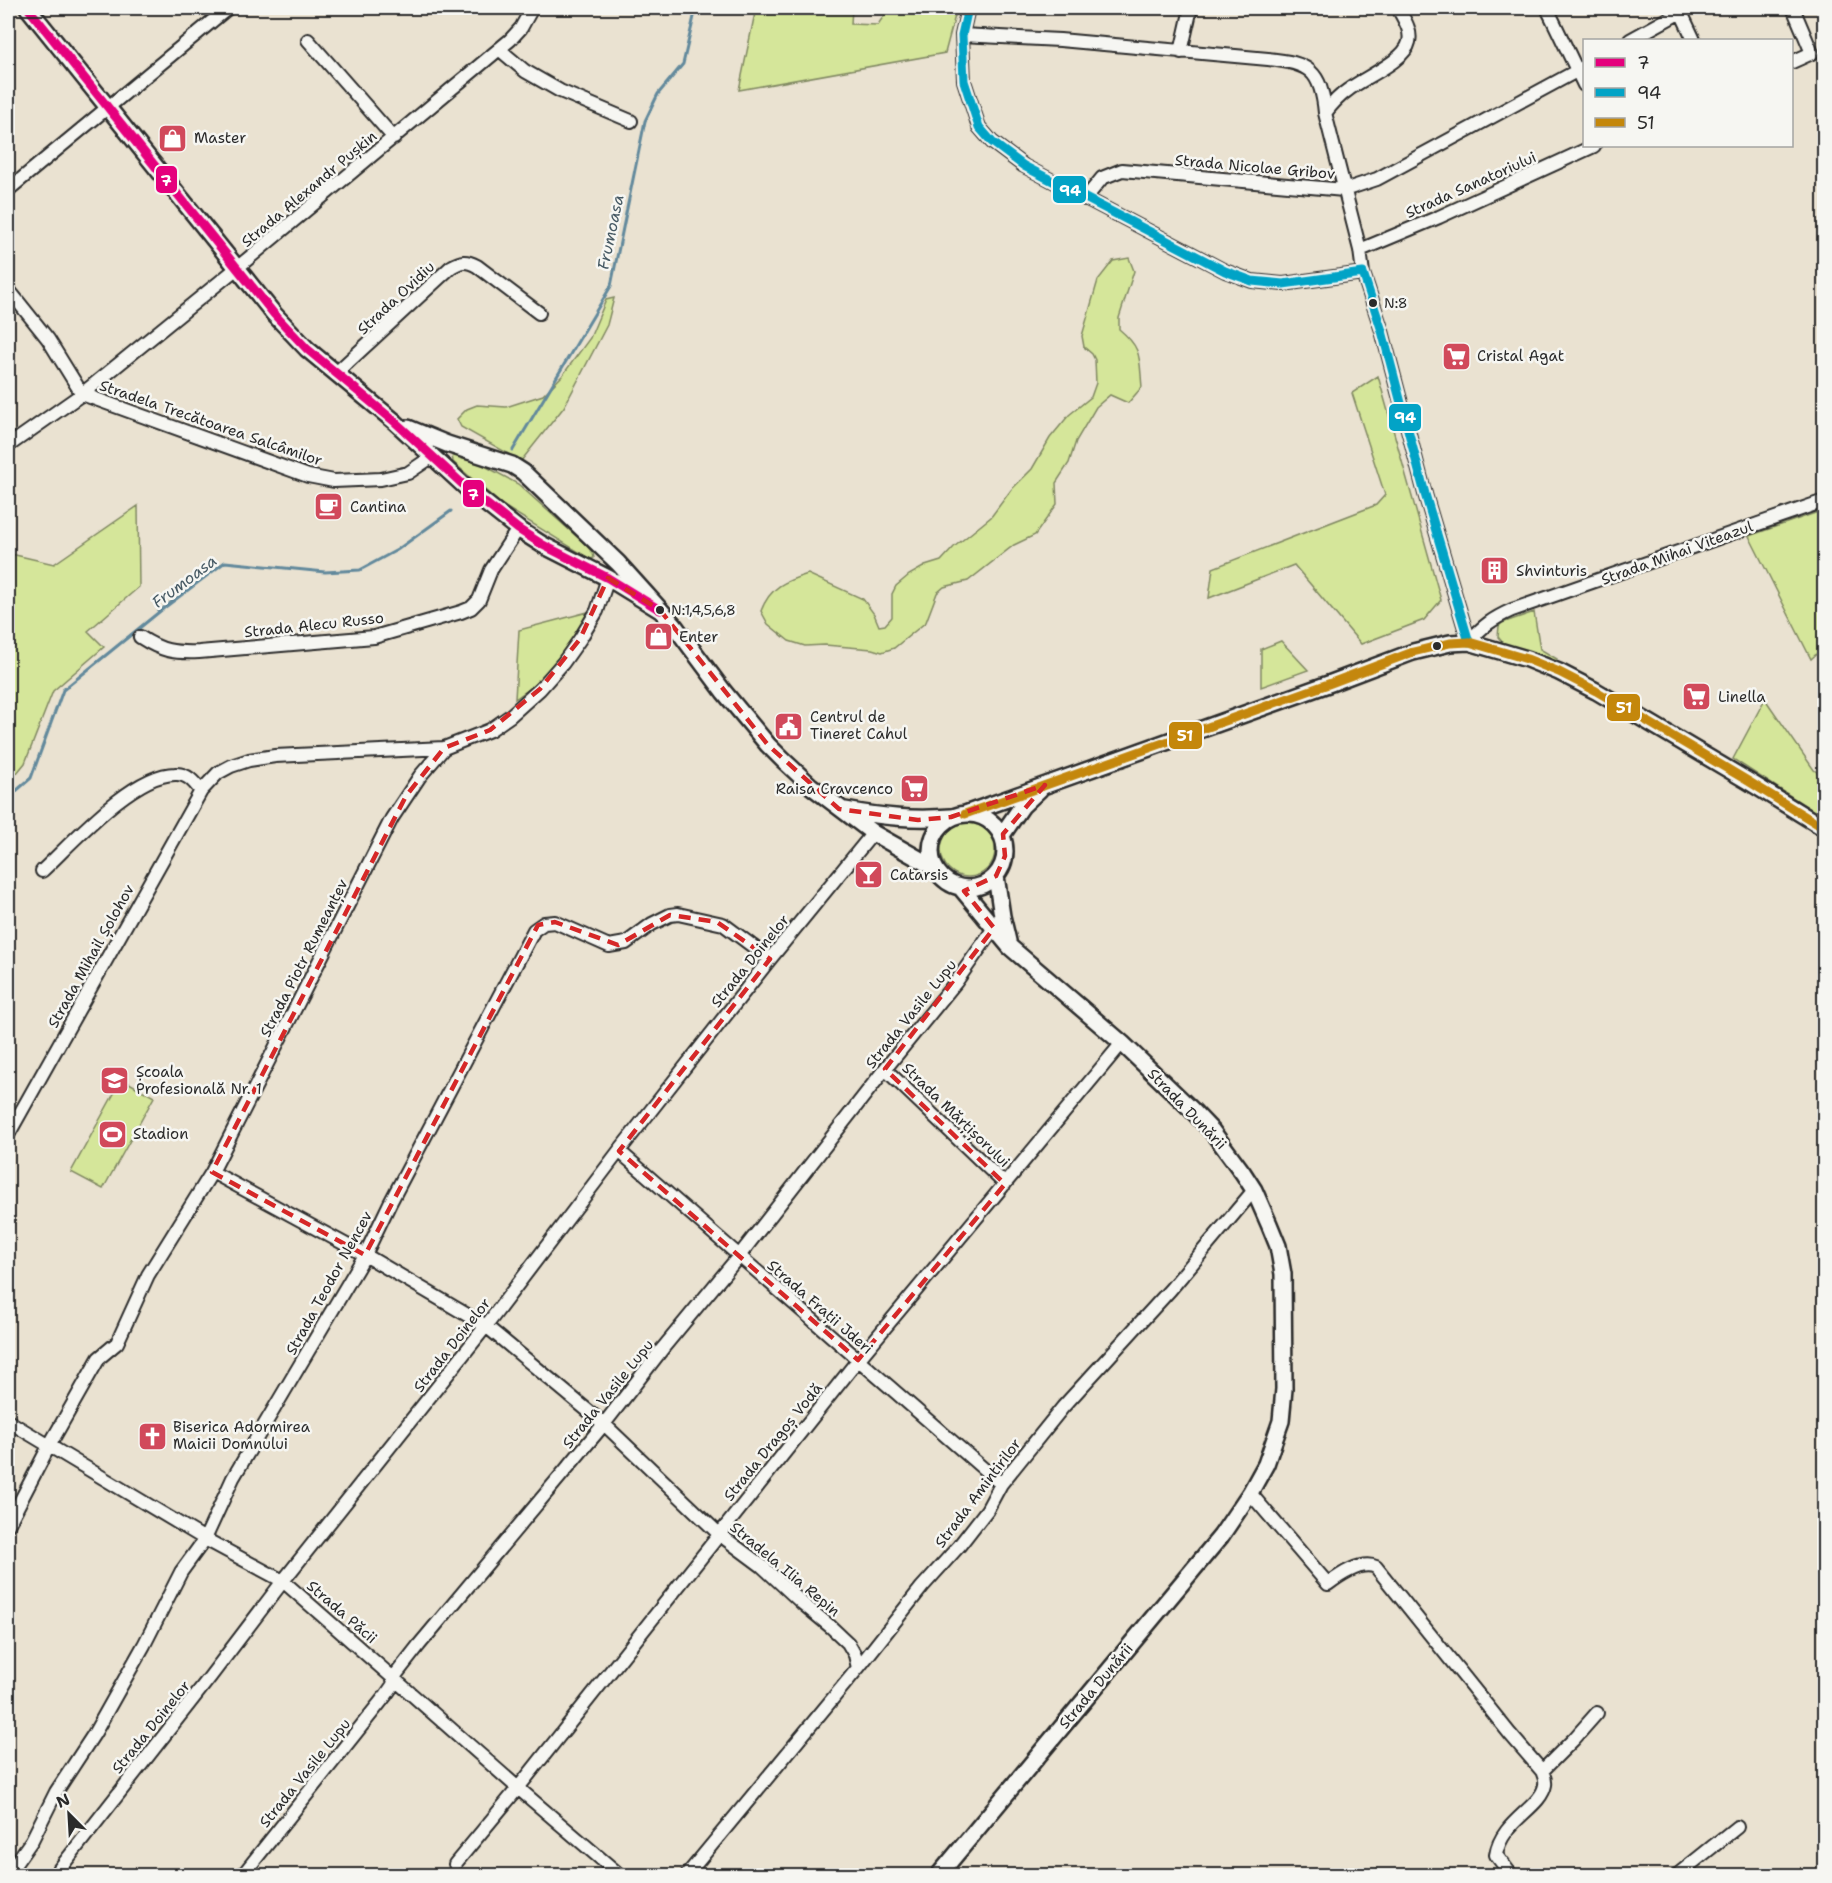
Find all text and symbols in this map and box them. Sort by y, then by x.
legend [1583,39,1793,147]
text: 7 [1637,51,1650,75]
text: 94 [1637,81,1661,105]
text: 51 [1637,111,1655,135]
shop icon: Master [157,122,189,154]
street label: Strada Alexandr Pușkin [237,126,382,252]
place label: Master [194,128,246,148]
street label: Strada Sanatoriului [1402,147,1540,223]
street label: Strada Nicolae Gribov [1174,150,1336,184]
line badge: 7 [155,165,178,194]
text: 7 [160,170,172,191]
line badge: 94 [1052,175,1087,204]
text: 94 [1059,180,1081,201]
water label: Frumoasa [592,193,629,271]
street label: Strada Ovidiu [353,257,439,339]
place label: N:8 [1384,294,1408,312]
marker: N:8 [1367,297,1379,309]
supermarket icon: Cristal Agat [1440,340,1472,372]
place label: Cristal Agat [1477,346,1564,366]
street label: Stradela Trecătoarea Salcâmilor [97,375,325,471]
line badge: 94 [1388,403,1422,432]
text: 94 [1394,407,1416,428]
line badge: 7 [462,479,485,508]
text: 7 [467,484,479,505]
cafe icon: Cantina [313,491,345,523]
place label: Cantina [350,497,407,517]
street label: Strada Mihai Viteazul [1598,516,1756,590]
water label: Frumoasa [148,550,221,613]
building icon: Shvinturis [1479,555,1511,587]
place label: Shvinturis [1516,561,1587,581]
place label: N:1,4,5,6,8 [671,601,736,619]
marker: N:1,4,5,6,8 [654,604,666,616]
street label: Strada Alecu Russo [243,608,385,642]
shop icon: Enter [642,621,674,653]
place label: Enter [679,627,718,647]
unlabelled marker [1431,640,1443,652]
supermarket icon: Linella [1681,681,1713,713]
place label: Linella [1718,687,1766,707]
line badge: 51 [1606,693,1641,722]
text: 51 [1616,697,1632,718]
place label: Centrul de Tineret Cahul [810,707,908,744]
public building icon: Centrul de Tineret Cahul [773,710,805,742]
line badge: 51 [1168,721,1203,750]
text: 51 [1177,725,1193,746]
supermarket icon: Raisa Cravcenco [898,773,930,805]
place label: Raisa Cravcenco [776,779,893,799]
bar icon: Catarsis [853,859,885,891]
place label: Catarsis [890,865,948,885]
street label: Strada Piotr Rumeanțev [255,876,353,1041]
street label: Strada Mihail Șolohov [43,881,140,1032]
street label: Strada Doinelor [706,910,794,1012]
street label: Strada Vasile Lupu [861,955,961,1073]
street label: Strada Mărțișorului [897,1058,1014,1173]
place label: Școala Profesională Nr. 1 [136,1062,262,1099]
street label: Strada Dunării [1143,1064,1231,1154]
school or university icon: Școala Profesională Nr. 1 [99,1065,131,1097]
sports icon: Stadion [96,1118,128,1150]
place label: Stadion [133,1124,188,1144]
street label: Strada Teodor Nencev [281,1207,377,1359]
street label: Strada Frații Jderi [762,1255,877,1359]
street label: Strada Doinelor [409,1294,495,1396]
street label: Strada Vasile Lupu [558,1335,658,1453]
street label: Strada Dragoș Vodă [719,1378,828,1506]
place label: Biserica Adormirea Maicii Domnului [173,1417,311,1454]
church icon: Biserica Adormirea Maicii Domnului [136,1420,168,1452]
street label: Strada Amintirilor [930,1434,1026,1552]
street label: Stradela Ilia Repin [726,1517,844,1621]
street label: Strada Păcii [303,1576,381,1648]
street label: Strada Dunării [1054,1639,1138,1733]
street label: Strada Doinelor [107,1676,195,1778]
street label: Strada Vasile Lupu [255,1714,355,1832]
north arrow [39,1784,99,1844]
text: N [53,1789,73,1813]

